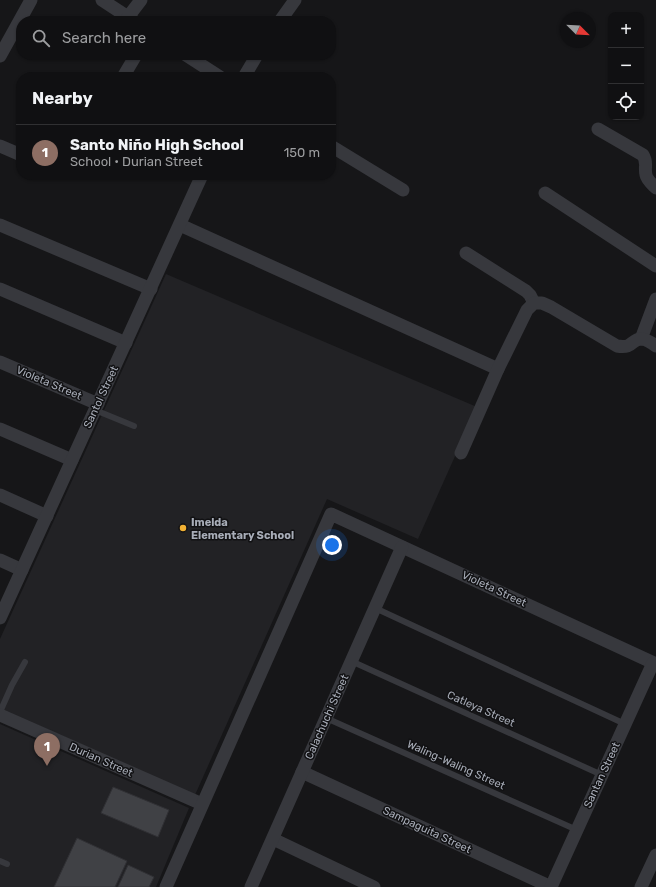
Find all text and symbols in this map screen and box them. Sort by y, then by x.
north arrow [560,12,596,48]
map controls [608,12,644,120]
button: + [608,12,644,48]
search box [16,16,336,60]
icon: search [30,27,52,49]
text: Search here [62,29,146,47]
button: − [608,48,644,84]
button: locate [608,84,644,120]
text: Nearby [32,88,93,108]
text: Santo Niño High School [70,136,244,154]
text: 1 [42,145,48,160]
text: 150 m [284,145,320,160]
text: School · Durian Street [70,154,203,169]
street label: Violeta Street [14,363,84,403]
street label: Santol Street [81,363,121,430]
place label: Imelda Elementary School [191,516,294,542]
marker: Imelda Elementary School [178,523,188,533]
your location [322,535,342,555]
street label: Violeta Street [460,568,529,610]
street label: Calachuchi Street [302,672,352,761]
street label: Catleya Street [445,688,517,730]
pin: 1 [34,733,60,766]
street label: Waling-Waling Street [405,737,508,793]
street label: Santan Street [581,739,623,810]
street label: Durian Street [67,740,135,780]
street label: Sampaguita Street [381,804,474,856]

